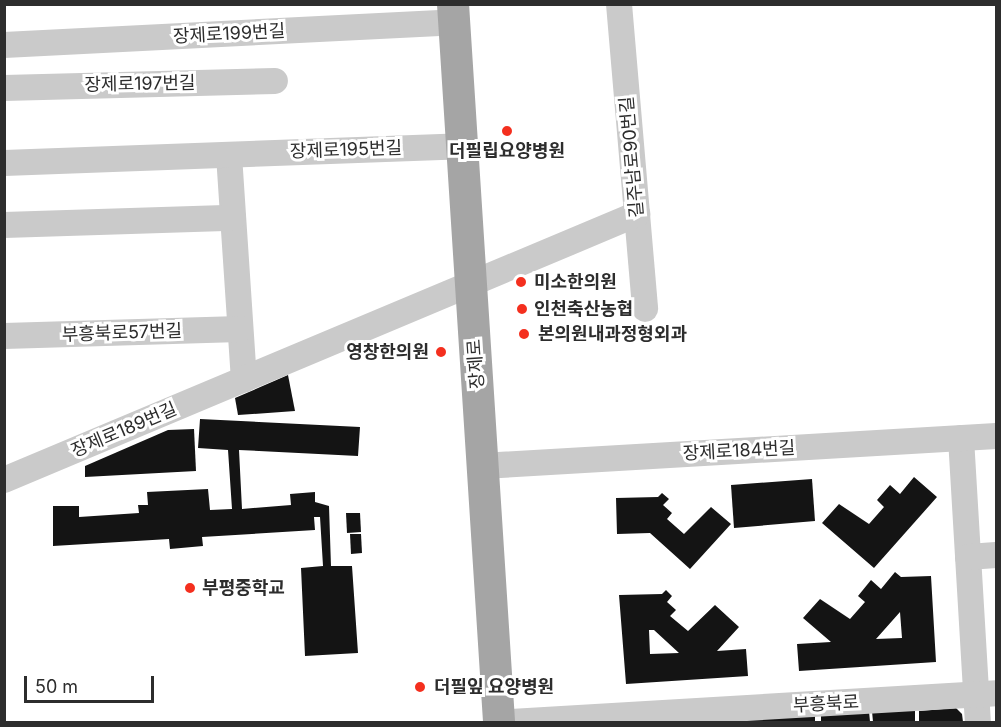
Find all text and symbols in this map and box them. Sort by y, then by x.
street label: 장제로199번길 [172,20,286,48]
street label: 장제로197번길 [84,72,196,96]
street label: 길주남로90번길 [616,95,648,219]
marker: 더필립요양병원 [500,124,514,138]
street label: 장제로195번길 [290,137,402,163]
place label: 더필립요양병원 [449,140,565,162]
place label: 미소한의원 [534,271,617,293]
marker: 미소한의원 [512,273,530,291]
place label: 인천축산농협 [534,298,633,320]
marker: 인천축산농협 [515,302,529,316]
street label: 부흥북로57번길 [61,320,183,346]
place label: 본의원내과정형외과 [538,323,687,345]
marker: 본의원내과정형외과 [515,325,533,343]
street label: 장제로 [463,338,489,390]
place label: 영창한의원 [346,341,429,363]
marker: 영창한의원 [434,345,448,359]
street label: 장제로189번길 [68,398,180,462]
street label: 장제로184번길 [682,437,796,465]
place label: 부평중학교 [202,577,285,599]
marker: 부평중학교 [183,581,197,595]
scale bar [27,664,158,702]
text: 50 m [35,676,78,697]
place label: 더필잎 요양병원 [434,676,554,698]
marker: 더필잎 요양병원 [411,678,429,696]
street label: 부흥북로 [792,691,860,717]

